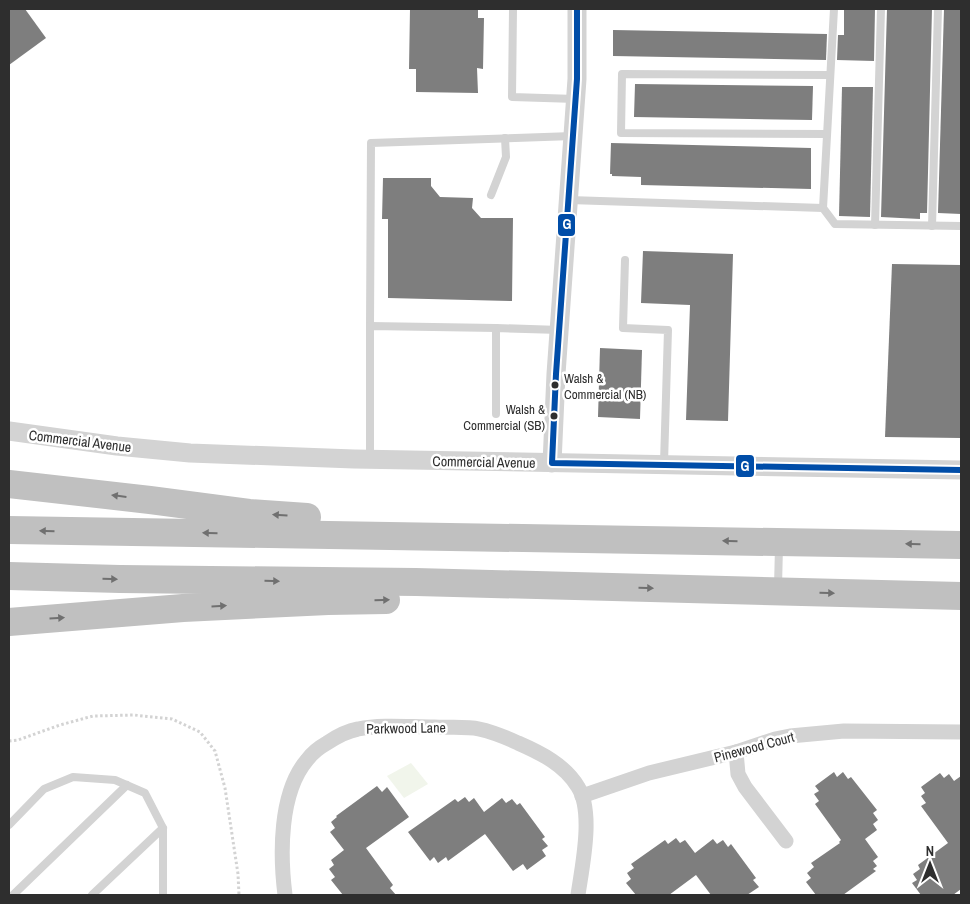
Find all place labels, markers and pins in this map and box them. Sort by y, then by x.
place label: Walsh & Commercial (NB) [564,370,647,403]
marker: Walsh & Commercial (NB) [550,380,560,390]
place label: Walsh & Commercial (SB) [463,401,546,434]
marker: Walsh & Commercial (SB) [549,411,559,421]

